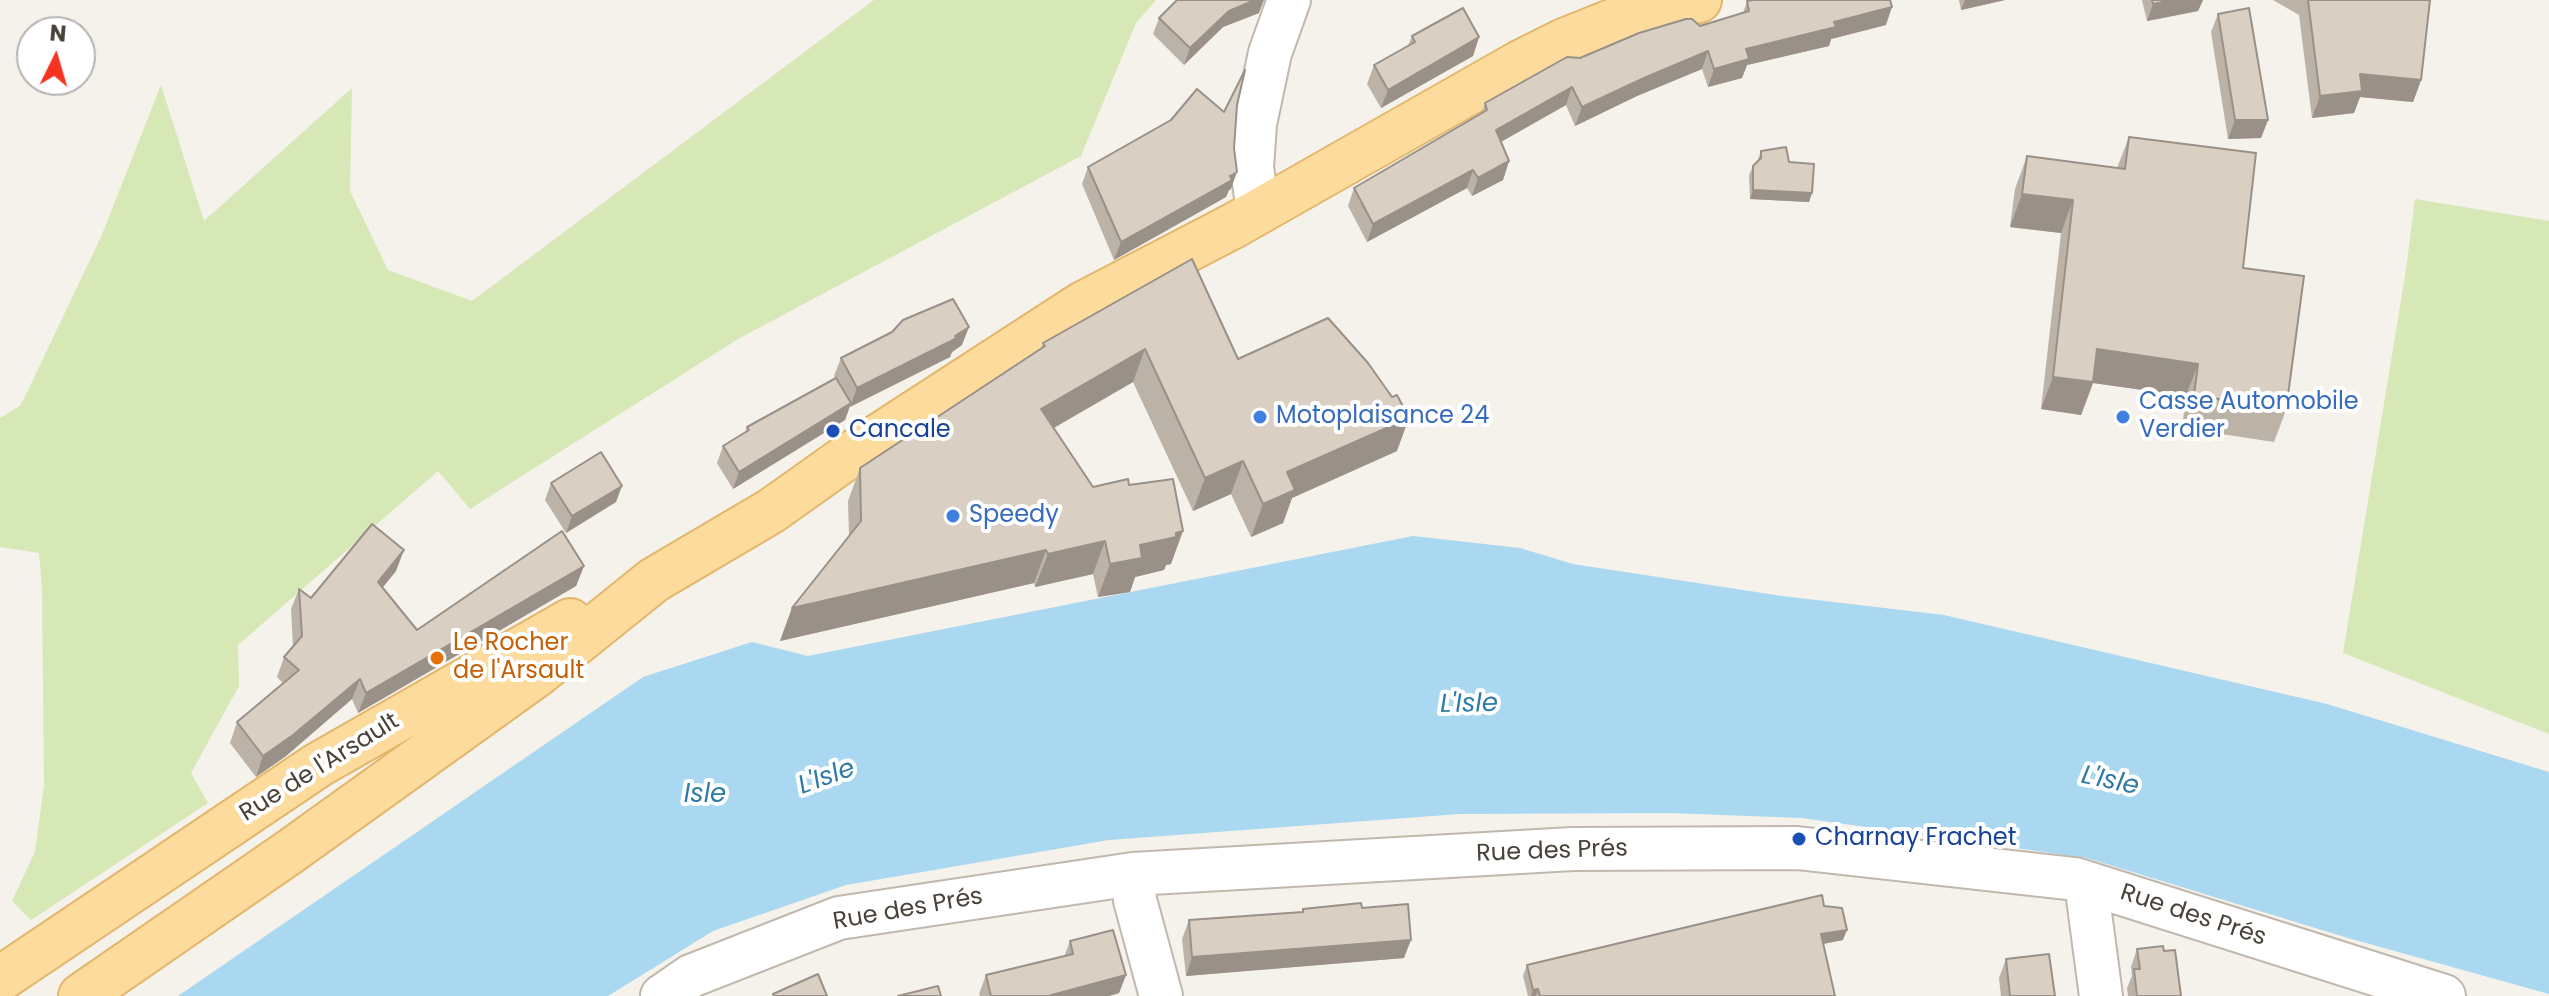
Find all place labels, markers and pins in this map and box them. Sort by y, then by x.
place label: Casse Automobile Verdier [2139,389,2359,445]
place label: Motoplaisance 24 [1276,403,1489,431]
marker: Motoplaisance 24 [1251,408,1269,426]
marker: Casse Automobile Verdier [2114,408,2132,426]
place label: Cancale [849,417,951,445]
marker: Cancale [824,422,842,440]
place label: Speedy [969,502,1059,530]
marker: Speedy [944,507,962,525]
place label: Le Rocher de l'Arsault [453,630,584,686]
marker: Le Rocher de l'Arsault [428,649,446,667]
place label: Charnay Frachet [1815,825,2016,853]
marker: Charnay Frachet [1790,830,1808,848]

